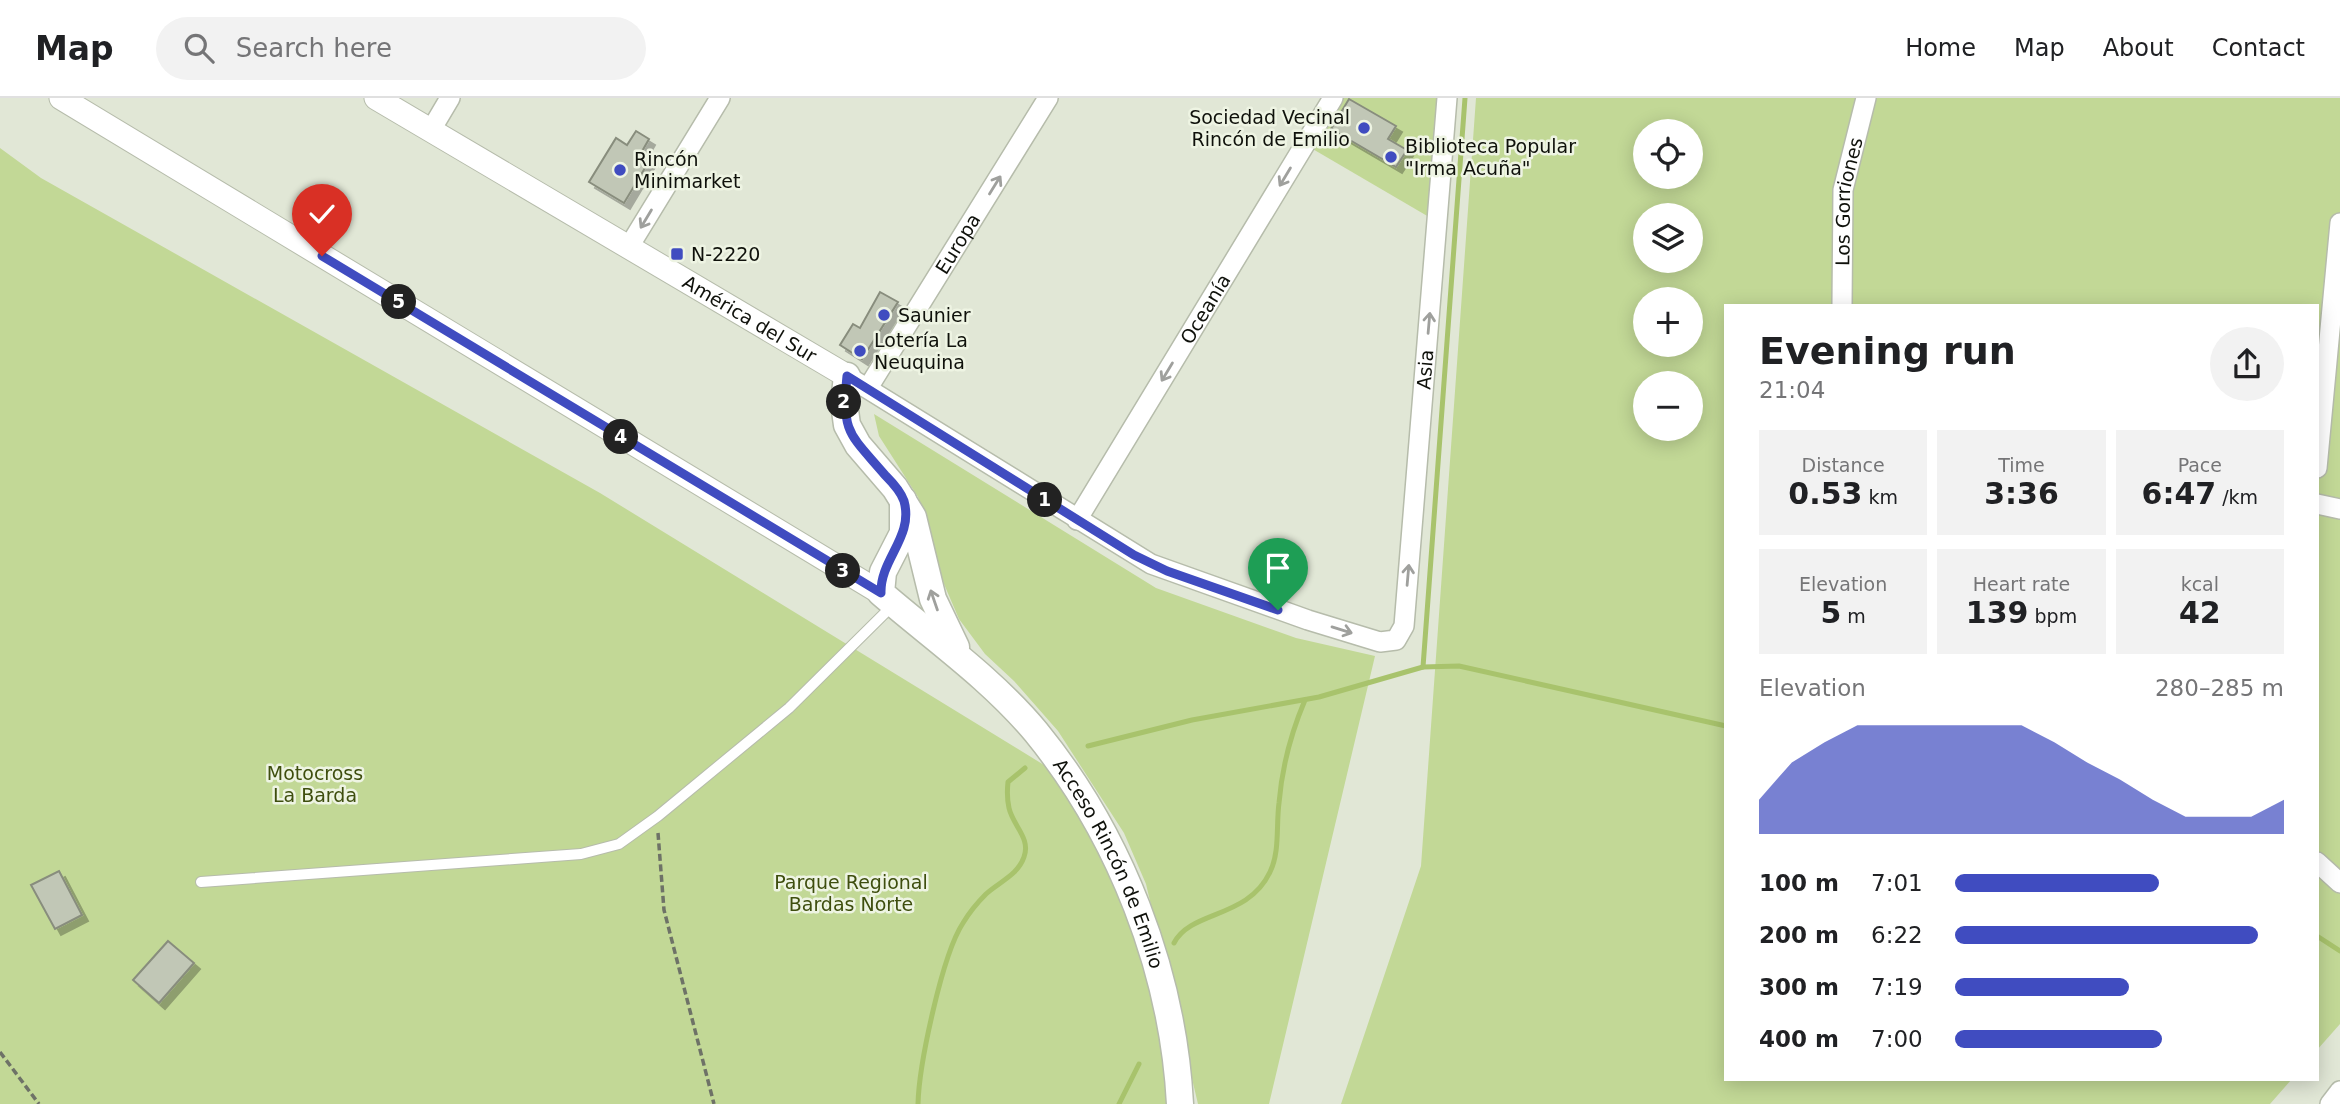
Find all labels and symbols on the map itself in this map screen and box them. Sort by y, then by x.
place label: Sociedad Vecinal Rincón de Emilio [1189,106,1350,150]
marker: Sociedad Vecinal Rincón de Emilio [1356,120,1372,136]
place label: Biblioteca Popular "Irma Acuña" [1405,135,1576,179]
street label: Los Gorriones [1831,135,1867,266]
place label: Rincón Minimarket [634,148,740,192]
marker: Biblioteca Popular "Irma Acuña" [1383,149,1399,165]
marker: Rincón Minimarket [612,162,628,178]
one-way arrow [1278,167,1292,187]
one-way arrow [988,175,1002,195]
pin [292,184,352,256]
one-way arrow [639,209,653,229]
street label: Europa [931,209,985,278]
place label: N-2220 [691,243,760,265]
marker: N-2220 [669,246,685,262]
street label: Oceanía [1176,270,1235,348]
street label: América del Sur [679,271,821,367]
pin: 5 [382,284,416,320]
place label: Saunier [898,304,971,326]
marker: Saunier [876,307,892,323]
one-way arrow [1423,313,1436,335]
place label: Lotería La Neuquina [874,329,968,373]
marker: Lotería La Neuquina [852,343,868,359]
street label: Asia [1412,349,1437,390]
one-way arrow [1159,361,1173,381]
pin: 2 [826,384,862,420]
pin: 4 [604,420,638,454]
pin: 1 [1028,482,1062,518]
pin [1248,538,1308,610]
pin: 3 [826,554,860,588]
one-way arrow [1402,564,1415,586]
one-way arrow [927,589,939,611]
one-way arrow [1331,625,1353,638]
street label: Acceso Rincón de Emilio [1049,754,1168,971]
park label: Motocross La Barda [267,762,363,806]
park label: Parque Regional Bardas Norte [774,871,928,915]

